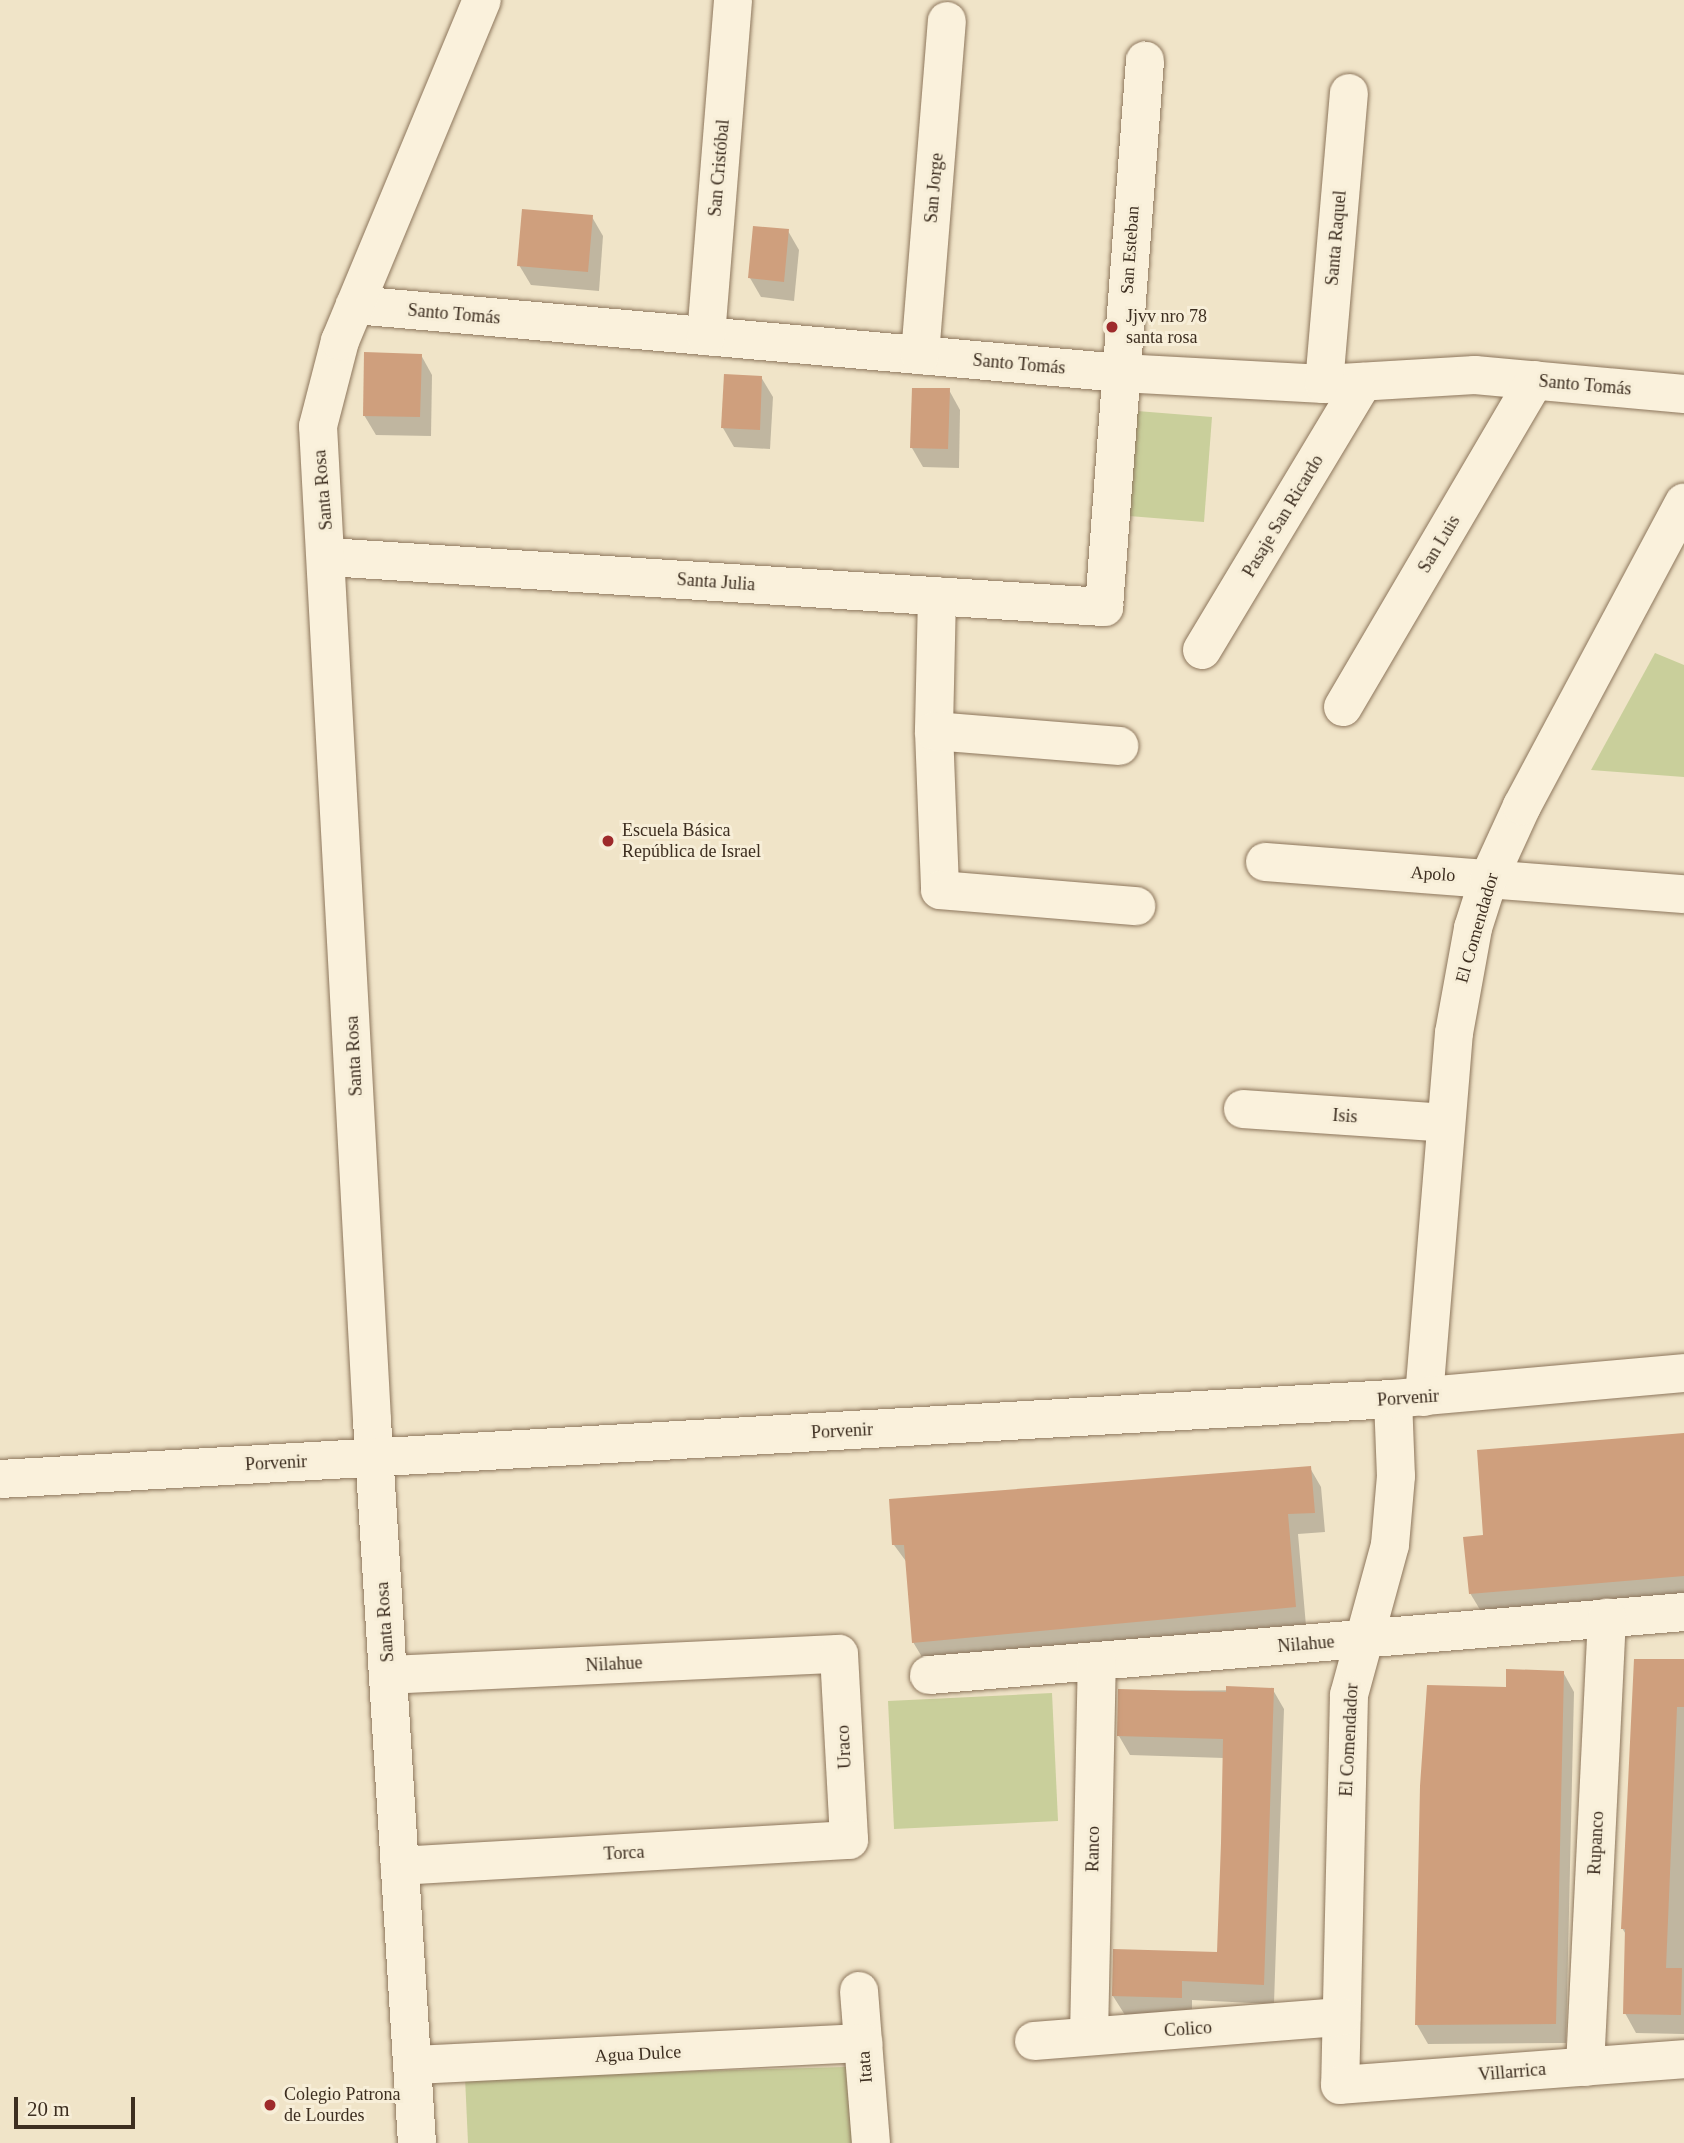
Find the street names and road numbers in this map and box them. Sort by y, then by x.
street label: San Cristóbal [704,118,734,218]
street label: San Jorge [920,152,948,224]
street label: Santa Raquel [1321,190,1351,286]
street label: San Esteban [1116,205,1144,295]
street label: Santo Tomás [407,299,501,329]
street label: Santo Tomás [972,349,1066,379]
street label: Santo Tomás [1538,370,1632,400]
street label: Santa Rosa [309,449,337,531]
street label: Pasaje San Ricardo [1238,451,1328,581]
street label: San Luis [1413,511,1465,577]
street label: Santa Julia [676,568,756,596]
street label: Apolo [1410,862,1456,886]
street label: El Comendador [1451,870,1503,986]
street label: Santa Rosa [341,1015,367,1097]
street label: Isis [1332,1104,1358,1128]
street label: Porvenir [1376,1385,1440,1411]
street label: Porvenir [810,1419,874,1443]
street label: Porvenir [244,1451,308,1475]
street label: Santa Rosa [371,1581,399,1663]
street label: Nilahue [1277,1631,1335,1657]
street label: Nilahue [585,1652,643,1676]
street label: El Comendador [1335,1683,1363,1797]
street label: Uraco [832,1724,856,1770]
street label: Rupanco [1584,1810,1608,1876]
street label: Ranco [1082,1826,1104,1872]
street label: Torca [603,1841,645,1865]
street label: Colico [1163,2017,1213,2041]
street label: Agua Dulce [594,2041,682,2067]
street label: Itata [853,2050,877,2084]
street label: Villarrica [1477,2058,1547,2086]

